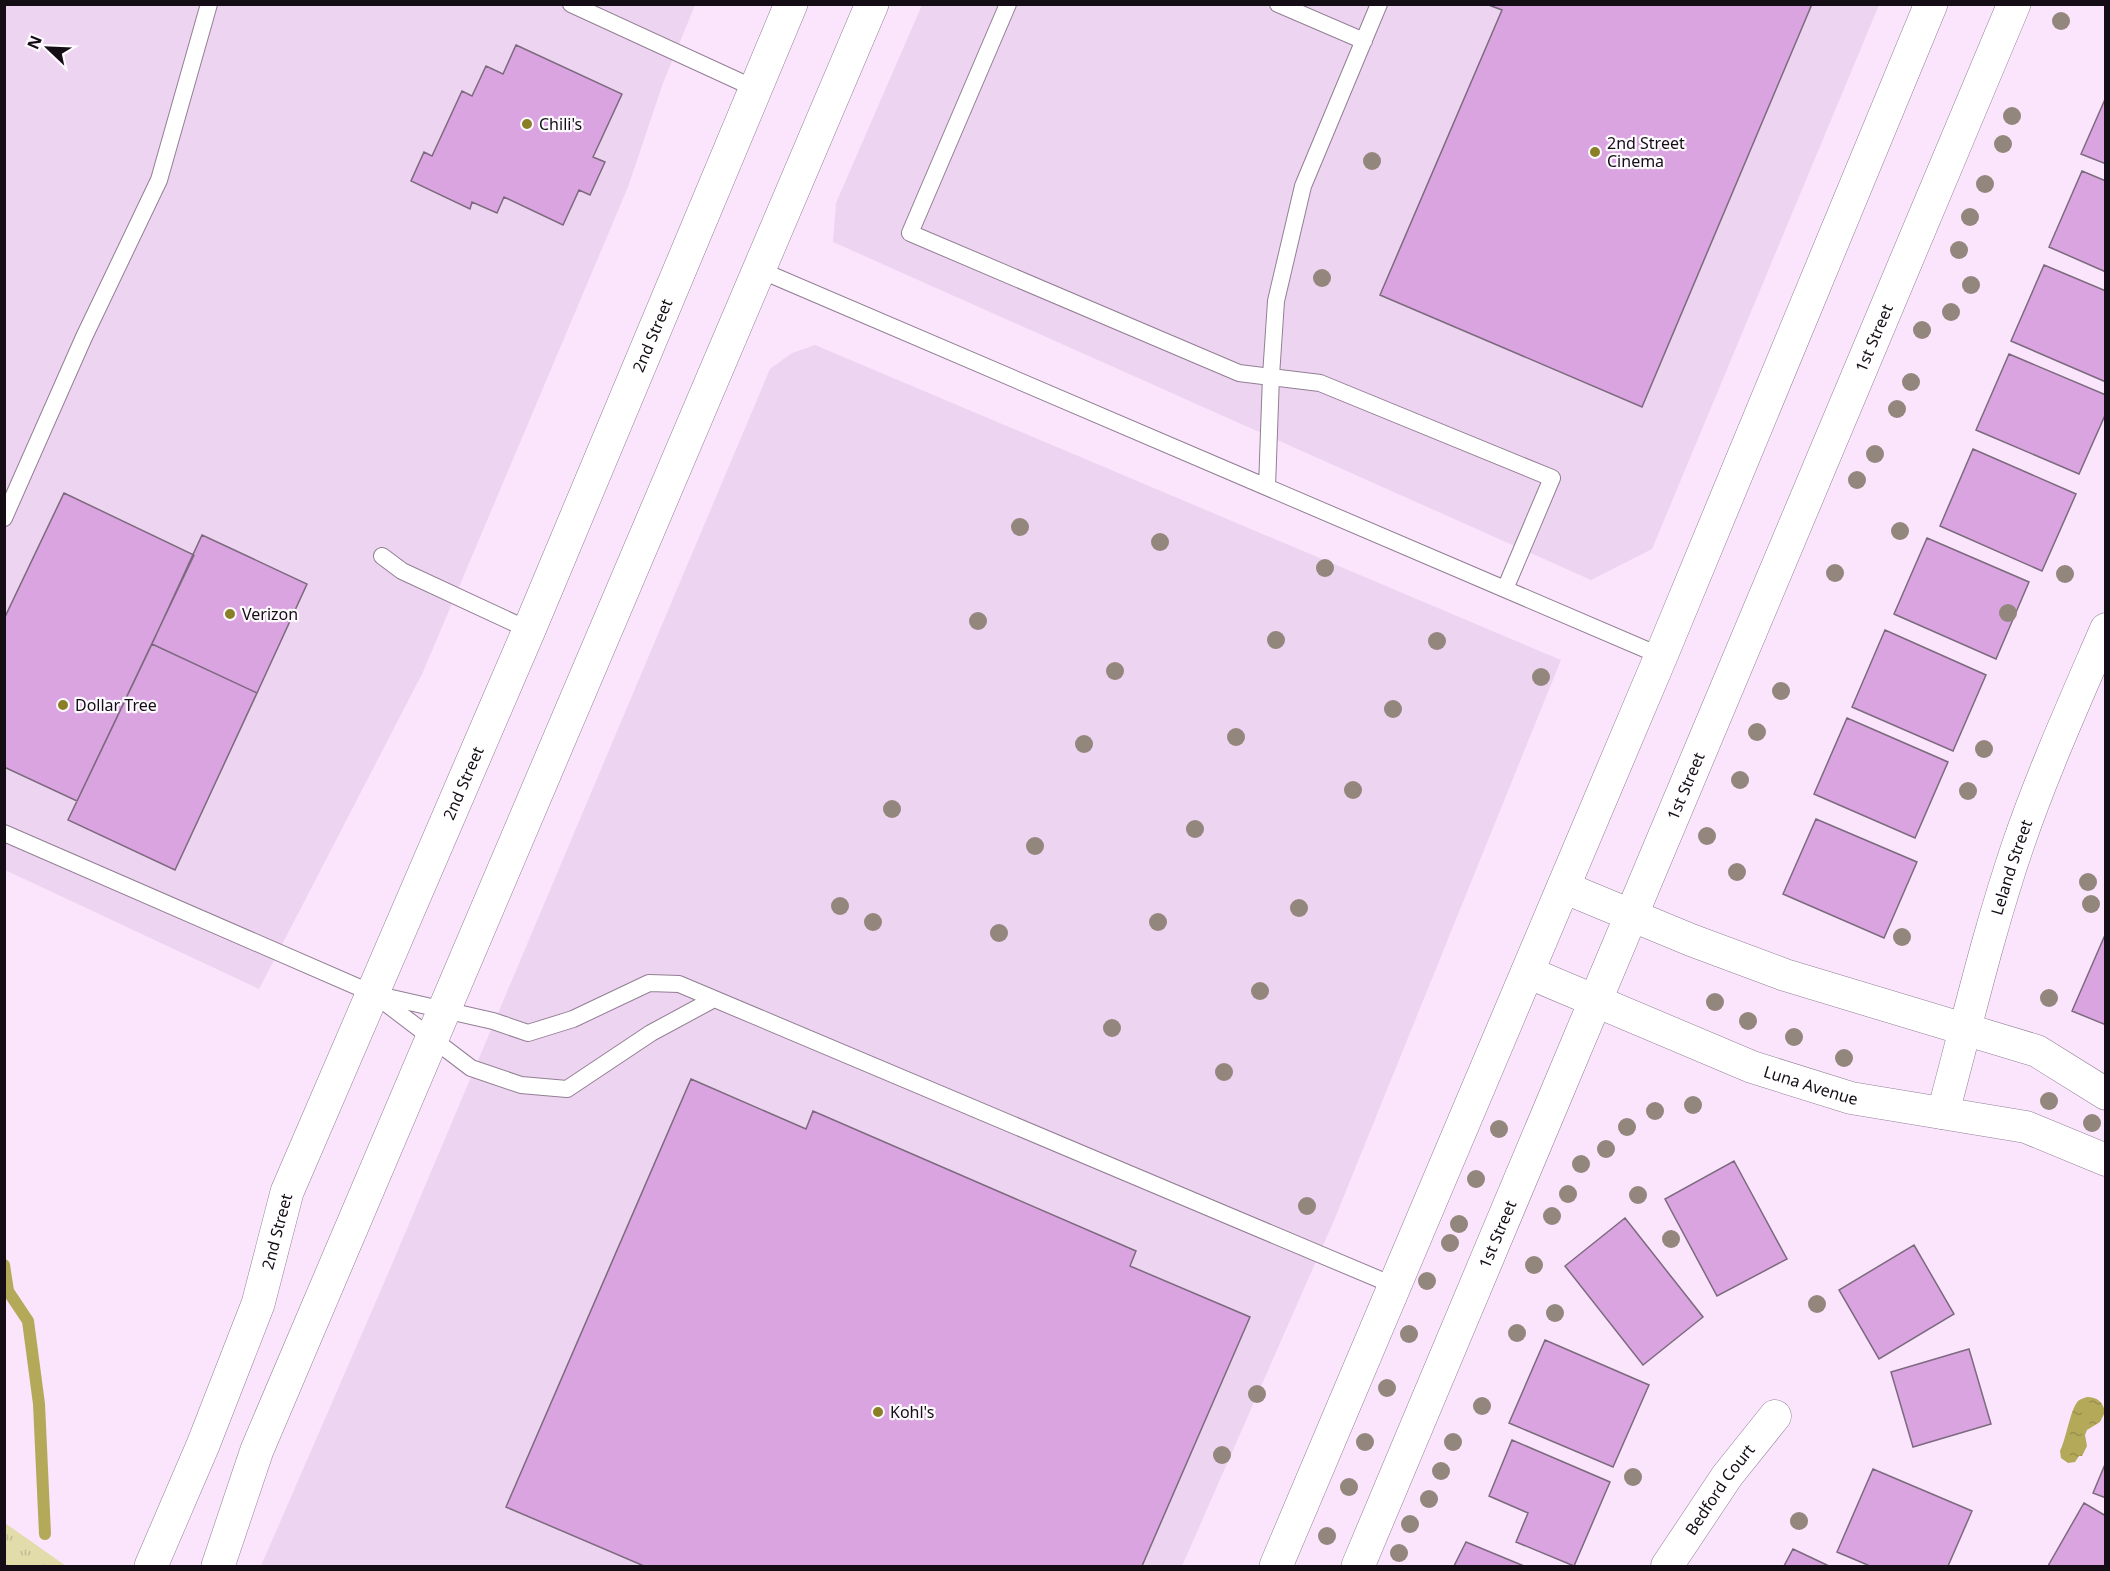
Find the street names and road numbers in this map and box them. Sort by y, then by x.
street label: 2nd Street [627,295,678,376]
street label: 1st Street [1850,300,1898,375]
street label: 2nd Street [438,743,489,823]
street label: 1st Street [1662,749,1710,823]
street label: Leland Street [1986,816,2037,918]
street label: Luna Avenue [1761,1060,1860,1110]
street label: 2nd Street [256,1191,297,1272]
street label: 1st Street [1473,1197,1521,1271]
street label: Bedford Court [1680,1439,1760,1539]

